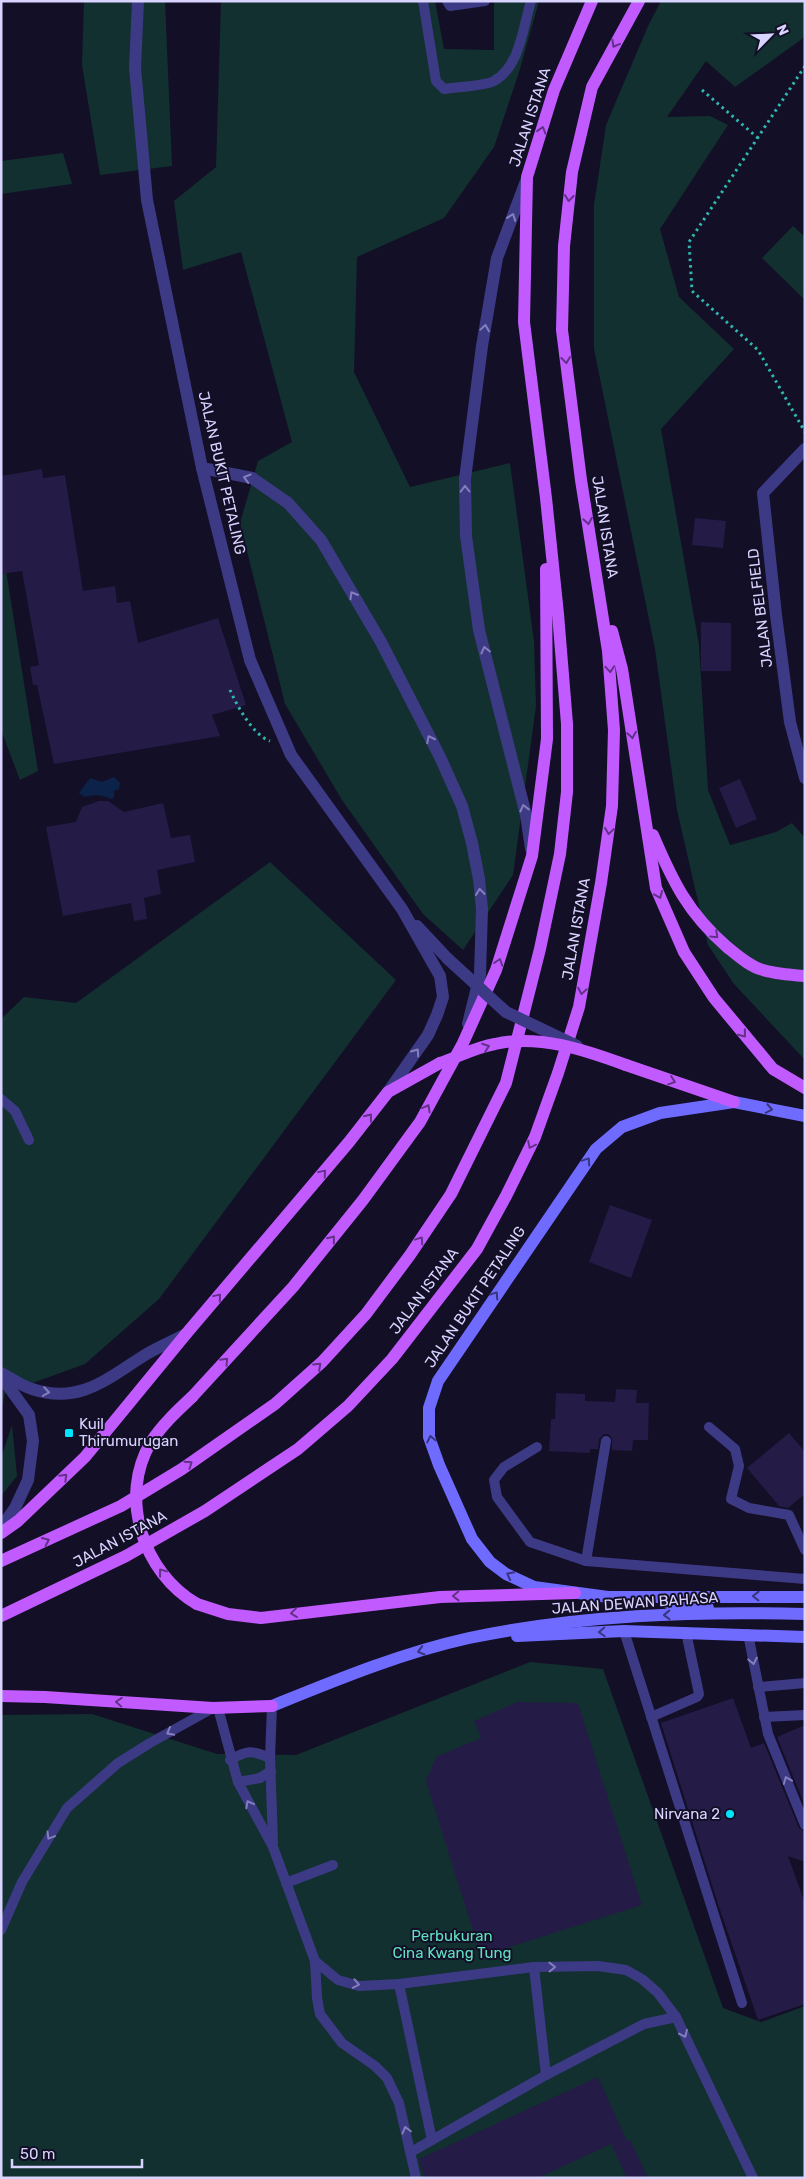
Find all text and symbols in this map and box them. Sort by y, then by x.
north arrow [746,10,796,60]
text: N [773,22,792,38]
one-way arrow [612,39,622,48]
street label: JALAN ISTANA [505,65,555,169]
one-way arrow [536,126,546,135]
one-way arrow [564,194,575,202]
one-way arrow [506,214,516,222]
one-way arrow [480,324,490,333]
one-way arrow [560,356,571,364]
street label: JALAN BUKIT PETALING [194,390,250,556]
one-way arrow [243,473,252,483]
street label: JALAN ISTANA [588,475,622,579]
one-way arrow [460,485,470,493]
one-way arrow [582,516,592,525]
street label: JALAN BELFIELD [744,547,776,669]
one-way arrow [350,592,360,601]
one-way arrow [480,647,490,655]
one-way arrow [604,665,615,673]
one-way arrow [627,731,637,740]
one-way arrow [426,735,436,744]
one-way arrow [520,804,530,812]
one-way arrow [604,827,615,835]
street label: JALAN ISTANA [558,877,594,981]
one-way arrow [475,888,486,896]
one-way arrow [653,890,664,899]
one-way arrow [709,929,718,938]
one-way arrow [493,958,503,967]
one-way arrow [578,986,588,995]
one-way arrow [737,1028,745,1037]
one-way arrow [481,1043,490,1053]
one-way arrow [410,1048,419,1058]
one-way arrow [668,1075,676,1085]
one-way arrow [765,1103,774,1113]
one-way arrow [421,1104,431,1113]
one-way arrow [363,1114,371,1123]
one-way arrow [527,1140,537,1149]
one-way arrow [581,1158,590,1167]
one-way arrow [317,1169,326,1178]
street label: JALAN BUKIT PETALING [421,1223,529,1371]
one-way arrow [326,1236,334,1245]
one-way arrow [414,1237,423,1246]
street label: JALAN ISTANA [386,1244,462,1338]
one-way arrow [489,1292,498,1301]
one-way arrow [212,1293,221,1302]
one-way arrow [219,1358,228,1367]
one-way arrow [312,1363,321,1372]
one-way arrow [41,1386,50,1396]
place label: Kuil Thirumurugan [79,1415,178,1450]
marker: Kuil Thirumurugan [63,1427,75,1439]
one-way arrow [426,1434,437,1443]
one-way arrow [183,1461,192,1470]
one-way arrow [58,1474,67,1483]
street label: JALAN ISTANA [70,1507,170,1571]
one-way arrow [41,1537,50,1547]
one-way arrow [159,1569,167,1578]
one-way arrow [507,1572,516,1582]
street label: JALAN DEWAN BAHASA [551,1588,719,1618]
one-way arrow [452,1591,460,1601]
one-way arrow [752,1591,760,1601]
one-way arrow [290,1607,298,1618]
one-way arrow [663,1610,671,1621]
one-way arrow [598,1627,606,1638]
one-way arrow [418,1646,426,1656]
one-way arrow [747,1656,758,1665]
one-way arrow [114,1696,122,1707]
one-way arrow [167,1726,176,1736]
one-way arrow [782,1776,793,1785]
one-way arrow [246,1800,256,1809]
place label: Nirvana 2 [654,1805,720,1823]
marker: Nirvana 2 [724,1808,736,1820]
one-way arrow [46,1831,56,1840]
park label: Perbukuran Cina Kwang Tung [392,1927,512,1962]
one-way arrow [549,1962,557,1972]
one-way arrow [352,1979,361,1989]
one-way arrow [678,2029,689,2038]
one-way arrow [401,2126,412,2135]
scale bar [12,2136,142,2168]
text: 50 m [20,2145,55,2163]

